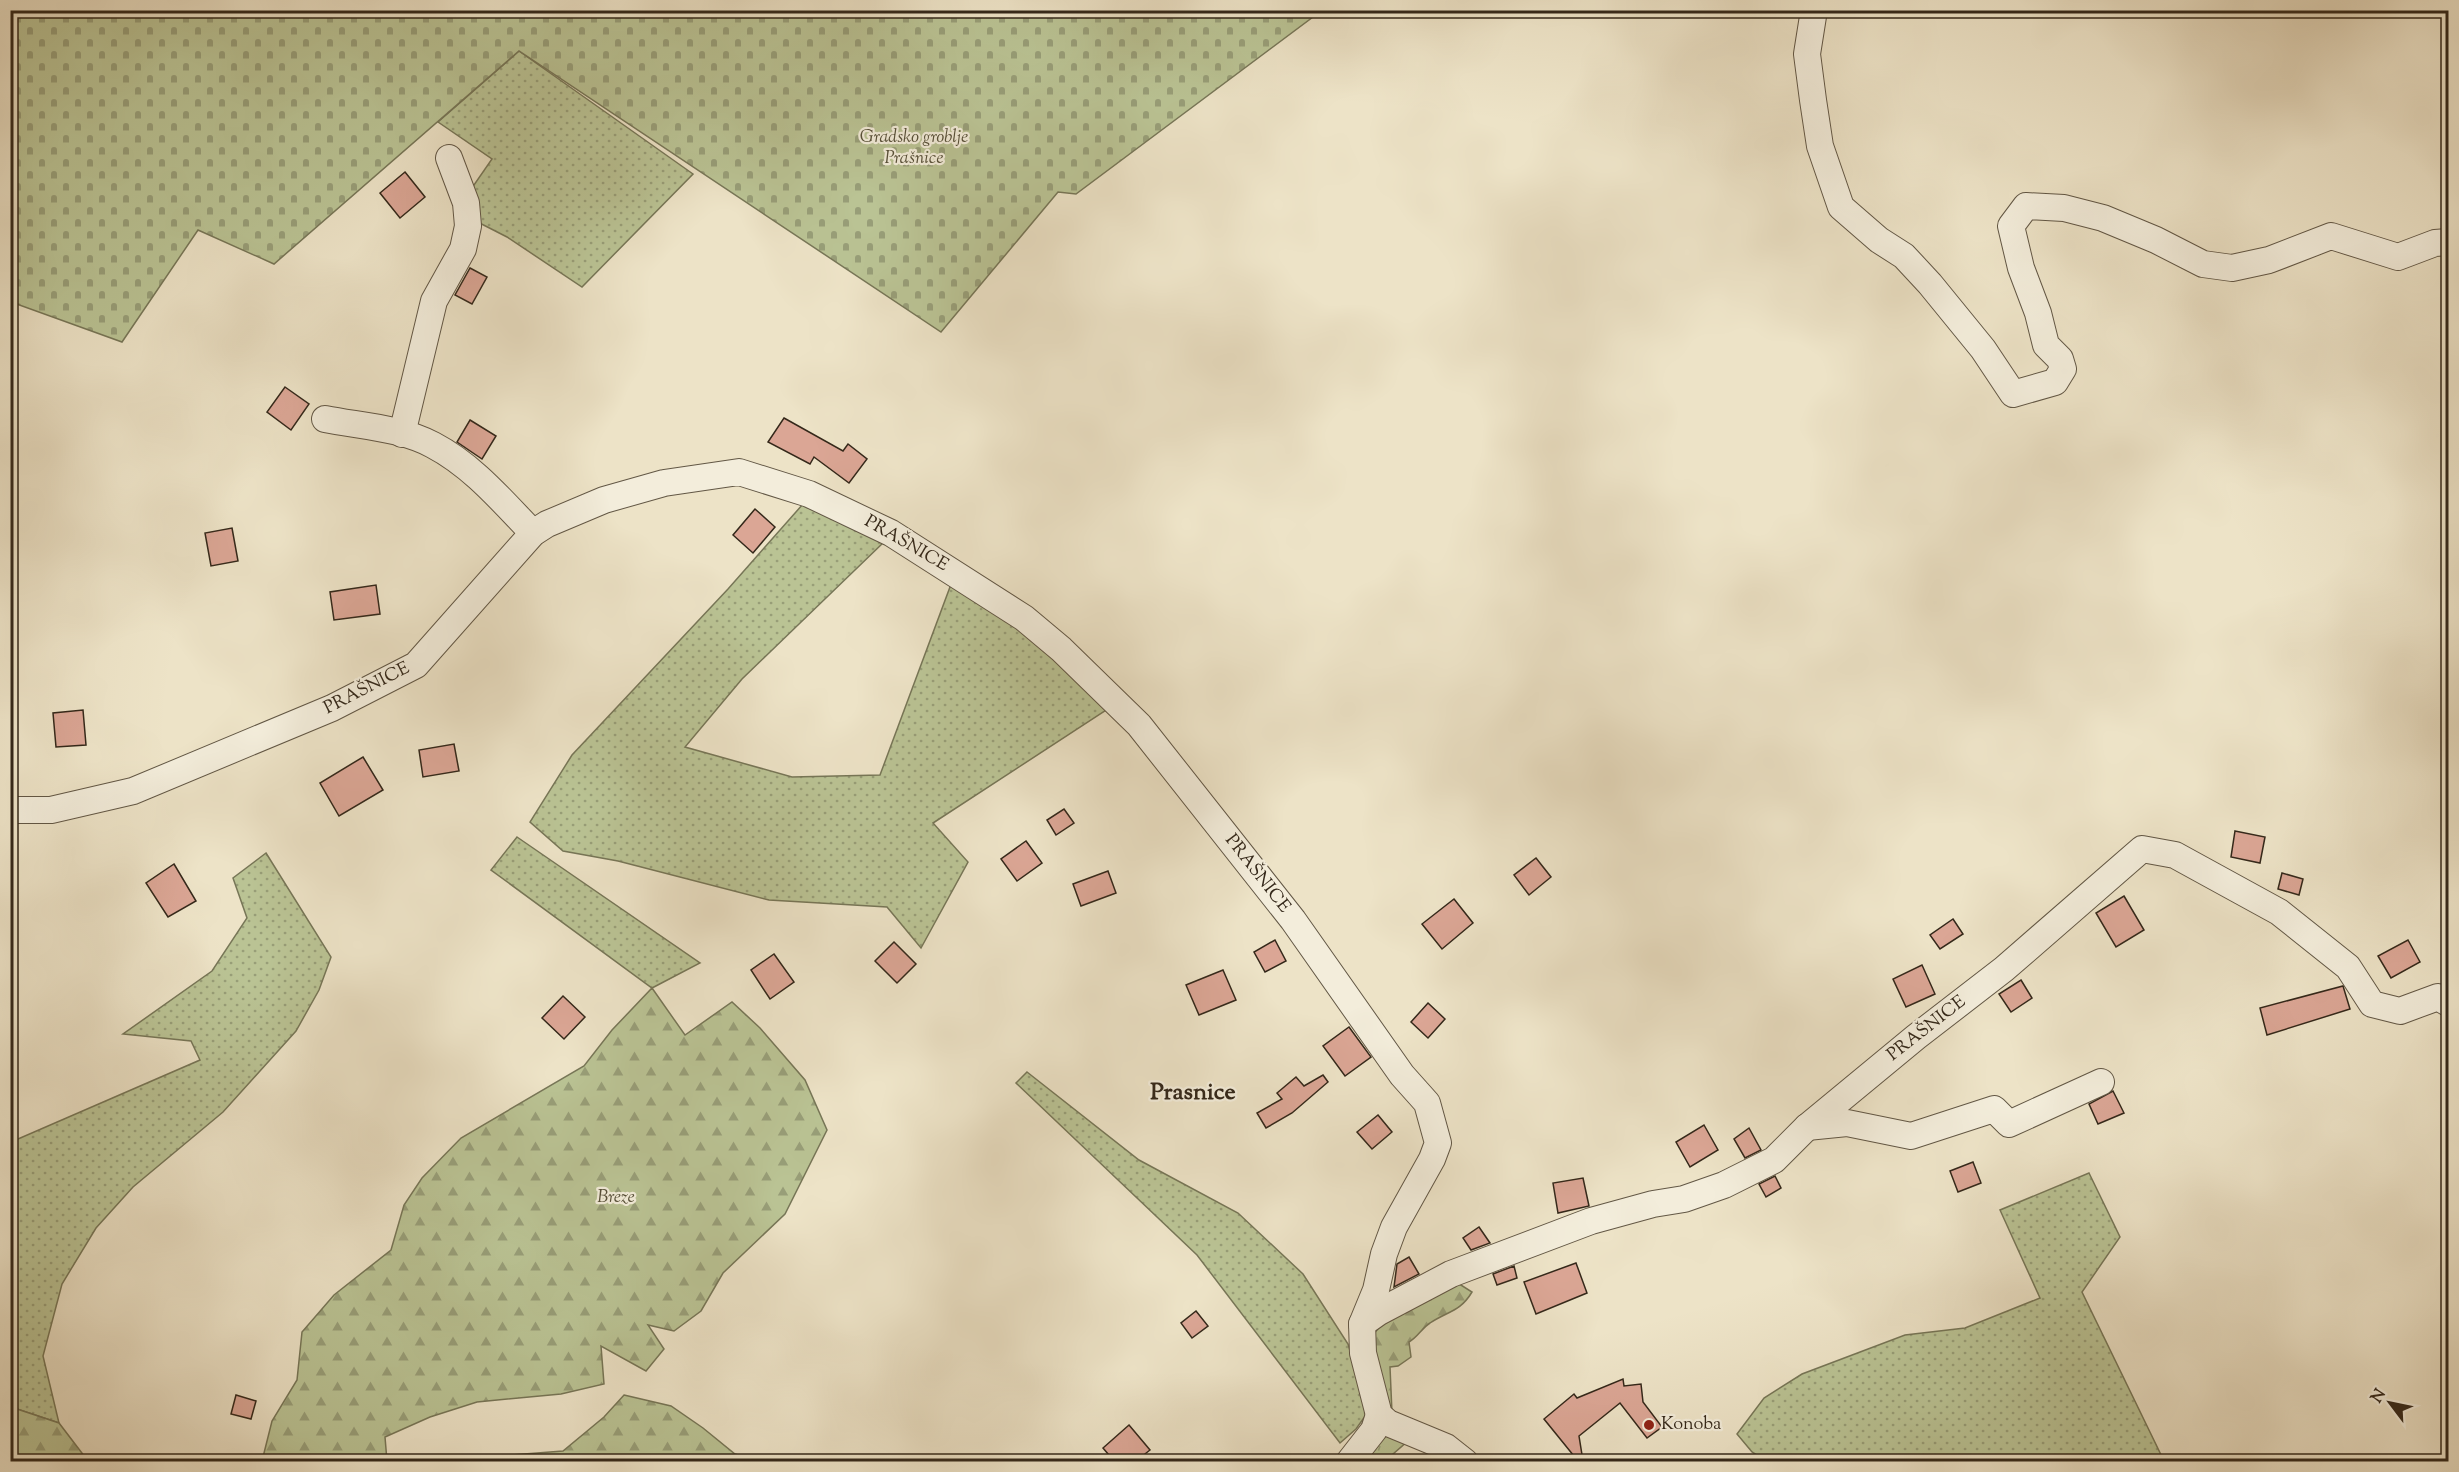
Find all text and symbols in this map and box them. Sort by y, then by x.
park label: Gradsko groblje Prašnice [860,125,968,172]
street label: PRAŠNICE [859,509,953,579]
street label: PRAŠNICE [319,656,415,722]
street label: PRAŠNICE [1218,829,1296,919]
street label: PRAŠNICE [1882,990,1972,1068]
district label: Prasnice [1150,1076,1236,1110]
park label: Breze [597,1185,635,1211]
north arrow [2360,1373,2420,1433]
text: N [2366,1385,2393,1408]
place label: Konoba [1661,1412,1721,1438]
marker: Konoba [1642,1418,1656,1432]

